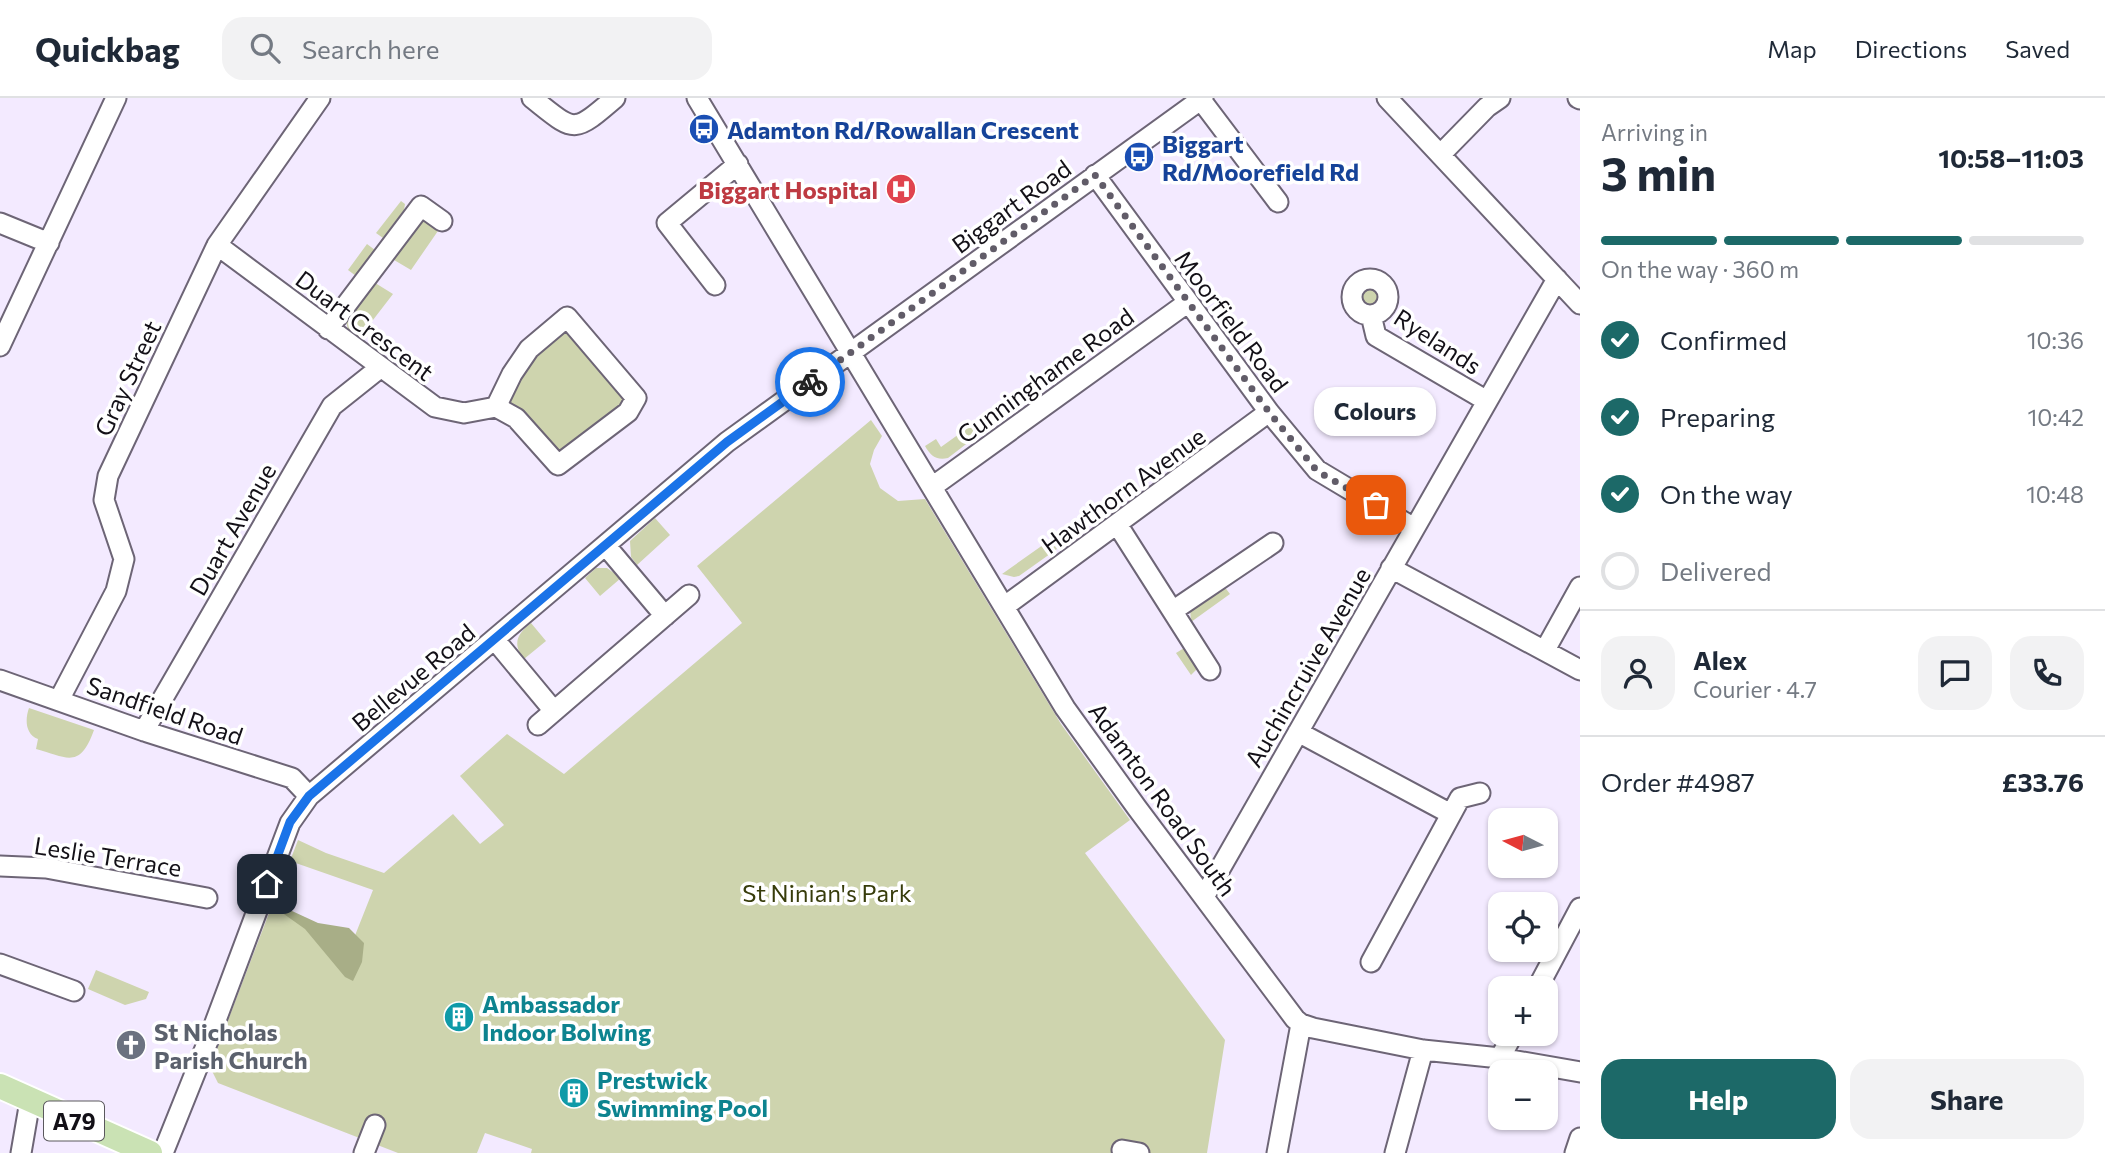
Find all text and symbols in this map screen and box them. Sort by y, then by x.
search box [222,17,712,80]
text: Quickbag [35,28,180,69]
icon: search [246,29,284,67]
text: Search here [302,33,439,64]
text: Map [1767,34,1817,63]
text: Directions [1855,34,1967,63]
text: Saved [2005,34,2070,63]
bus stop icon: Adamton Rd/Rowallan Crescent [687,112,721,146]
place label: Adamton Rd/Rowallan Crescent [727,115,1079,144]
text: Arriving in [1601,118,1708,146]
place label: Biggart Rd/Moorefield Rd [1162,129,1359,186]
bus stop icon: Biggart Rd/Moorefield Rd [1122,140,1156,174]
text: 10:58–11:03 [1938,142,2084,173]
text: 3 min [1601,144,1716,200]
street label: Biggart Road [946,153,1076,259]
hospital icon: Biggart Hospital [884,172,918,206]
place label: Biggart Hospital [698,175,878,204]
street label: Moorfield Road [1169,244,1295,398]
text: On the way · 360 m [1601,255,1799,283]
street label: Duart Crescent [290,264,440,386]
street label: Cunninghame Road [951,301,1139,449]
street label: Ryelands [1389,302,1487,380]
street label: Gray Street [88,316,166,440]
icon: check [1601,321,1639,359]
text: Confirmed [1660,324,1787,355]
text: 10:36 [2027,326,2084,354]
courier [775,347,845,417]
icon: bike [791,363,829,401]
callout: Colours [1315,386,1437,435]
text: Colours [1334,397,1416,425]
icon: check [1601,398,1639,436]
text: Preparing [1660,401,1775,432]
text: 10:42 [2028,403,2084,431]
street label: Hawthorn Avenue [1035,421,1211,559]
street label: Duart Avenue [183,458,281,600]
pin [1346,475,1406,535]
icon: check [1601,475,1639,513]
text: On the way [1660,478,1793,509]
text: 10:48 [2026,480,2084,508]
icon: bag [1357,486,1395,524]
text: Delivered [1660,555,1771,586]
street label: Auchincruive Avenue [1238,562,1376,772]
street label: Bellevue Road [346,617,480,737]
button: person [1601,636,1675,710]
button: chat [1918,636,1992,710]
button: phone [2010,636,2084,710]
text: Alex [1693,644,1747,675]
street label: Sandfield Road [83,670,247,750]
text: Courier · 4.7 [1693,675,1817,703]
street label: Adamton Road South [1083,697,1243,901]
text: Order #4987 [1601,766,1755,797]
text: £33.76 [2002,766,2084,797]
north arrow [1488,808,1558,878]
map controls [1488,808,1558,1130]
street label: Leslie Terrace [32,830,184,882]
pin [237,854,297,914]
icon: home [248,865,286,903]
park label: St Ninian's Park [742,878,912,907]
button: locate [1488,892,1558,962]
button: + [1488,976,1558,1046]
place label: Ambassador Indoor Bolwing [482,989,651,1046]
building icon: Ambassador Indoor Bolwing [442,1000,476,1034]
place label: St Nicholas Parish Church [154,1017,308,1074]
church icon: St Nicholas Parish Church [114,1028,148,1062]
button: Help [1601,1059,1836,1139]
button: Share [1850,1059,2084,1139]
button: − [1488,1060,1558,1130]
place label: Prestwick Swimming Pool [597,1065,768,1122]
building icon: Prestwick Swimming Pool [557,1076,591,1110]
road number: A79 [44,1102,104,1140]

